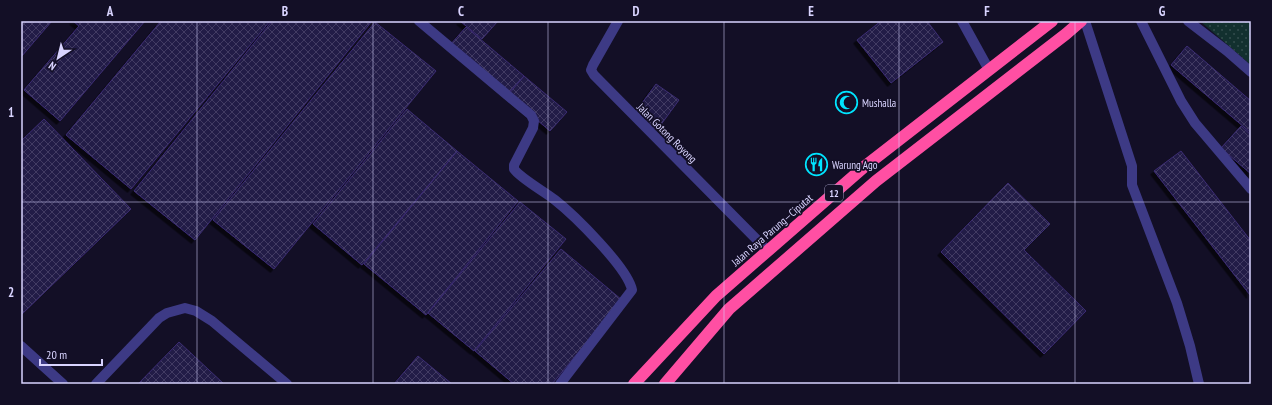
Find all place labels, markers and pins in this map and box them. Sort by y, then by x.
mosque icon: Mushalla [834,90,860,116]
place label: Mushalla [862,96,896,110]
restaurant icon: Warung Ago [803,152,829,178]
place label: Warung Ago [832,158,878,172]

